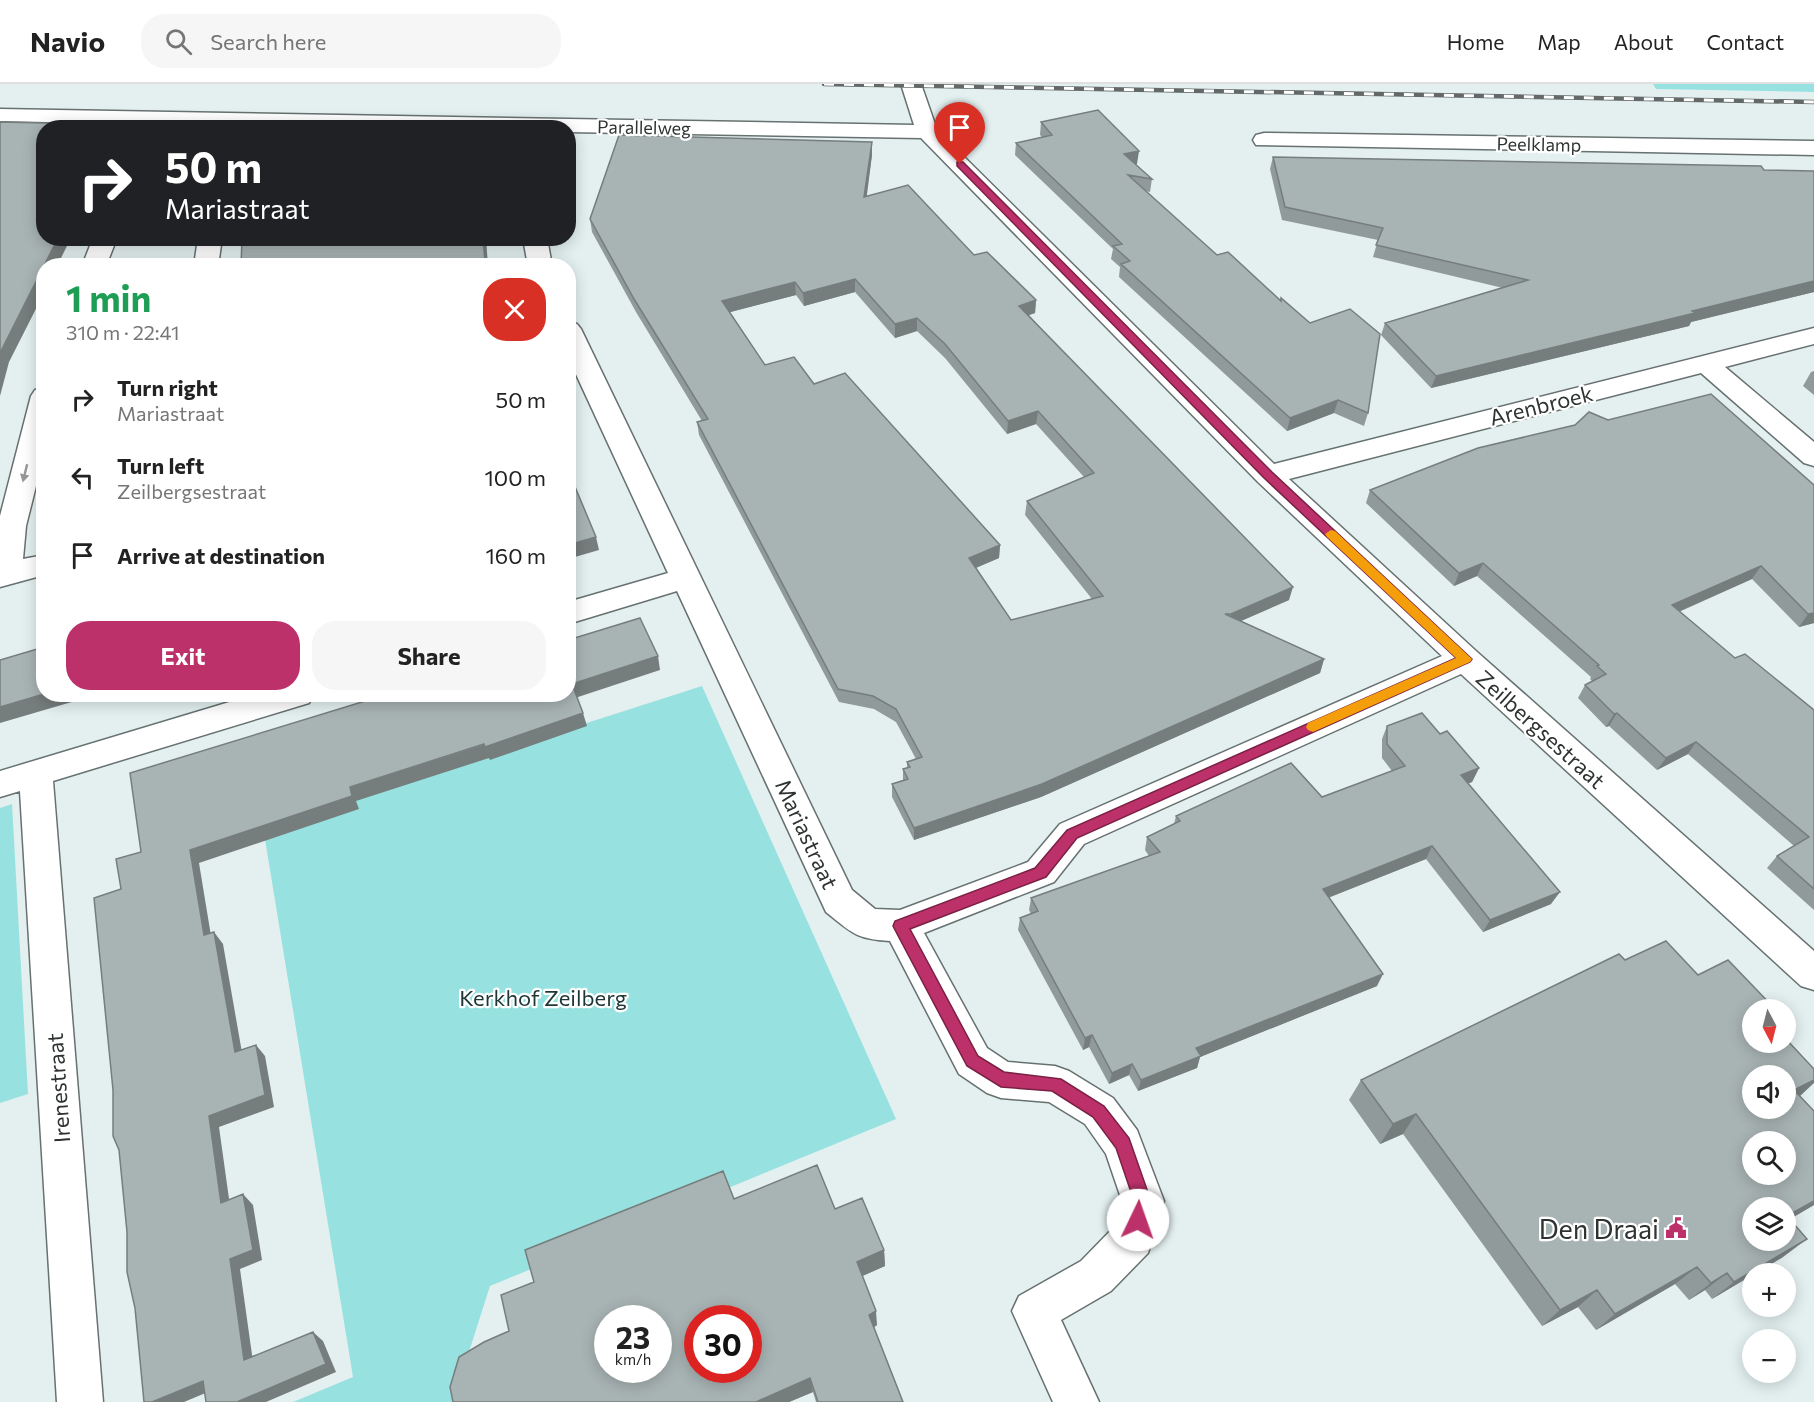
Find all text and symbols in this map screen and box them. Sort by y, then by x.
search box [141,14,561,68]
text: Navio [30,24,105,58]
icon: search [162,25,195,58]
text: Search here [210,28,326,55]
text: Home [1447,29,1504,54]
text: Map [1537,29,1581,54]
text: About [1614,29,1673,54]
text: Contact [1706,29,1784,54]
pin [934,102,985,164]
icon: arrive [943,111,976,144]
street label: Parallelweg [597,115,691,139]
street label: Peelklamp [1496,132,1582,156]
text: 50 m [165,140,262,192]
icon: right [66,144,144,222]
text: Mariastraat [165,192,310,225]
text: 1 min [66,275,151,319]
button: close [483,278,546,341]
text: 310 m · 22:41 [66,320,180,344]
text: Turn right [117,374,218,401]
street label: Arenbroek [1486,379,1596,431]
icon: right [66,383,99,416]
text: 50 m [496,386,546,413]
text: Mariastraat [117,401,224,425]
text: Turn left [117,452,204,479]
icon: left [66,461,99,494]
one-way arrow [19,464,29,483]
text: 100 m [484,464,546,491]
text: Zeilbergsestraat [117,479,266,503]
icon: arrive [66,539,99,572]
text: Arrive at destination [117,542,325,569]
text: 160 m [485,542,546,569]
button: Exit [66,621,300,690]
button: Share [312,621,546,690]
street label: Zeilbergsestraat [1471,664,1611,794]
street label: Mariastraat [770,775,844,893]
park label: Kerkhof Zeilberg [459,984,627,1011]
north arrow [1742,999,1796,1053]
map controls [1742,999,1796,1383]
street label: Irenestraat [41,1032,75,1144]
button: sound [1742,1065,1796,1119]
button: search [1742,1131,1796,1185]
position arrow [1106,1188,1170,1252]
button: layers [1742,1197,1796,1251]
place label: Den Draai [1539,1212,1659,1245]
public building icon: Den Draai [1664,1216,1688,1240]
button: + [1742,1263,1796,1317]
speed limit sign: 30 [684,1305,762,1383]
text: 23 [616,1318,650,1355]
button: − [1742,1329,1796,1383]
text: km/h [615,1350,651,1368]

